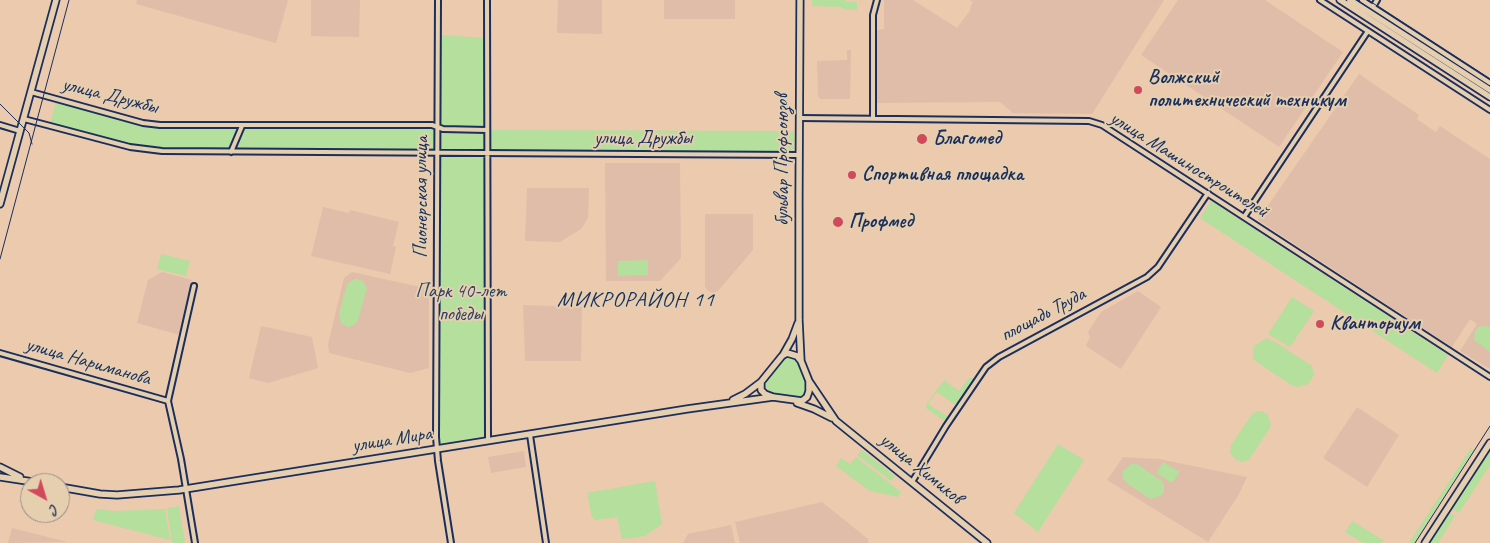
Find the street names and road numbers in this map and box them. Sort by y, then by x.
street label: улица Дружбы [60,72,160,120]
street label: бульвар Профсоюзов [771,94,795,226]
street label: улица Машиностроителей [1105,106,1273,224]
street label: улица Дружбы [594,127,692,151]
street label: Пионерская улица [410,136,434,258]
street label: площадь Труда [996,283,1090,347]
street label: улица Нариманова [23,333,153,391]
street label: улица Мира [350,422,434,458]
street label: улица Химиков [874,428,968,510]

